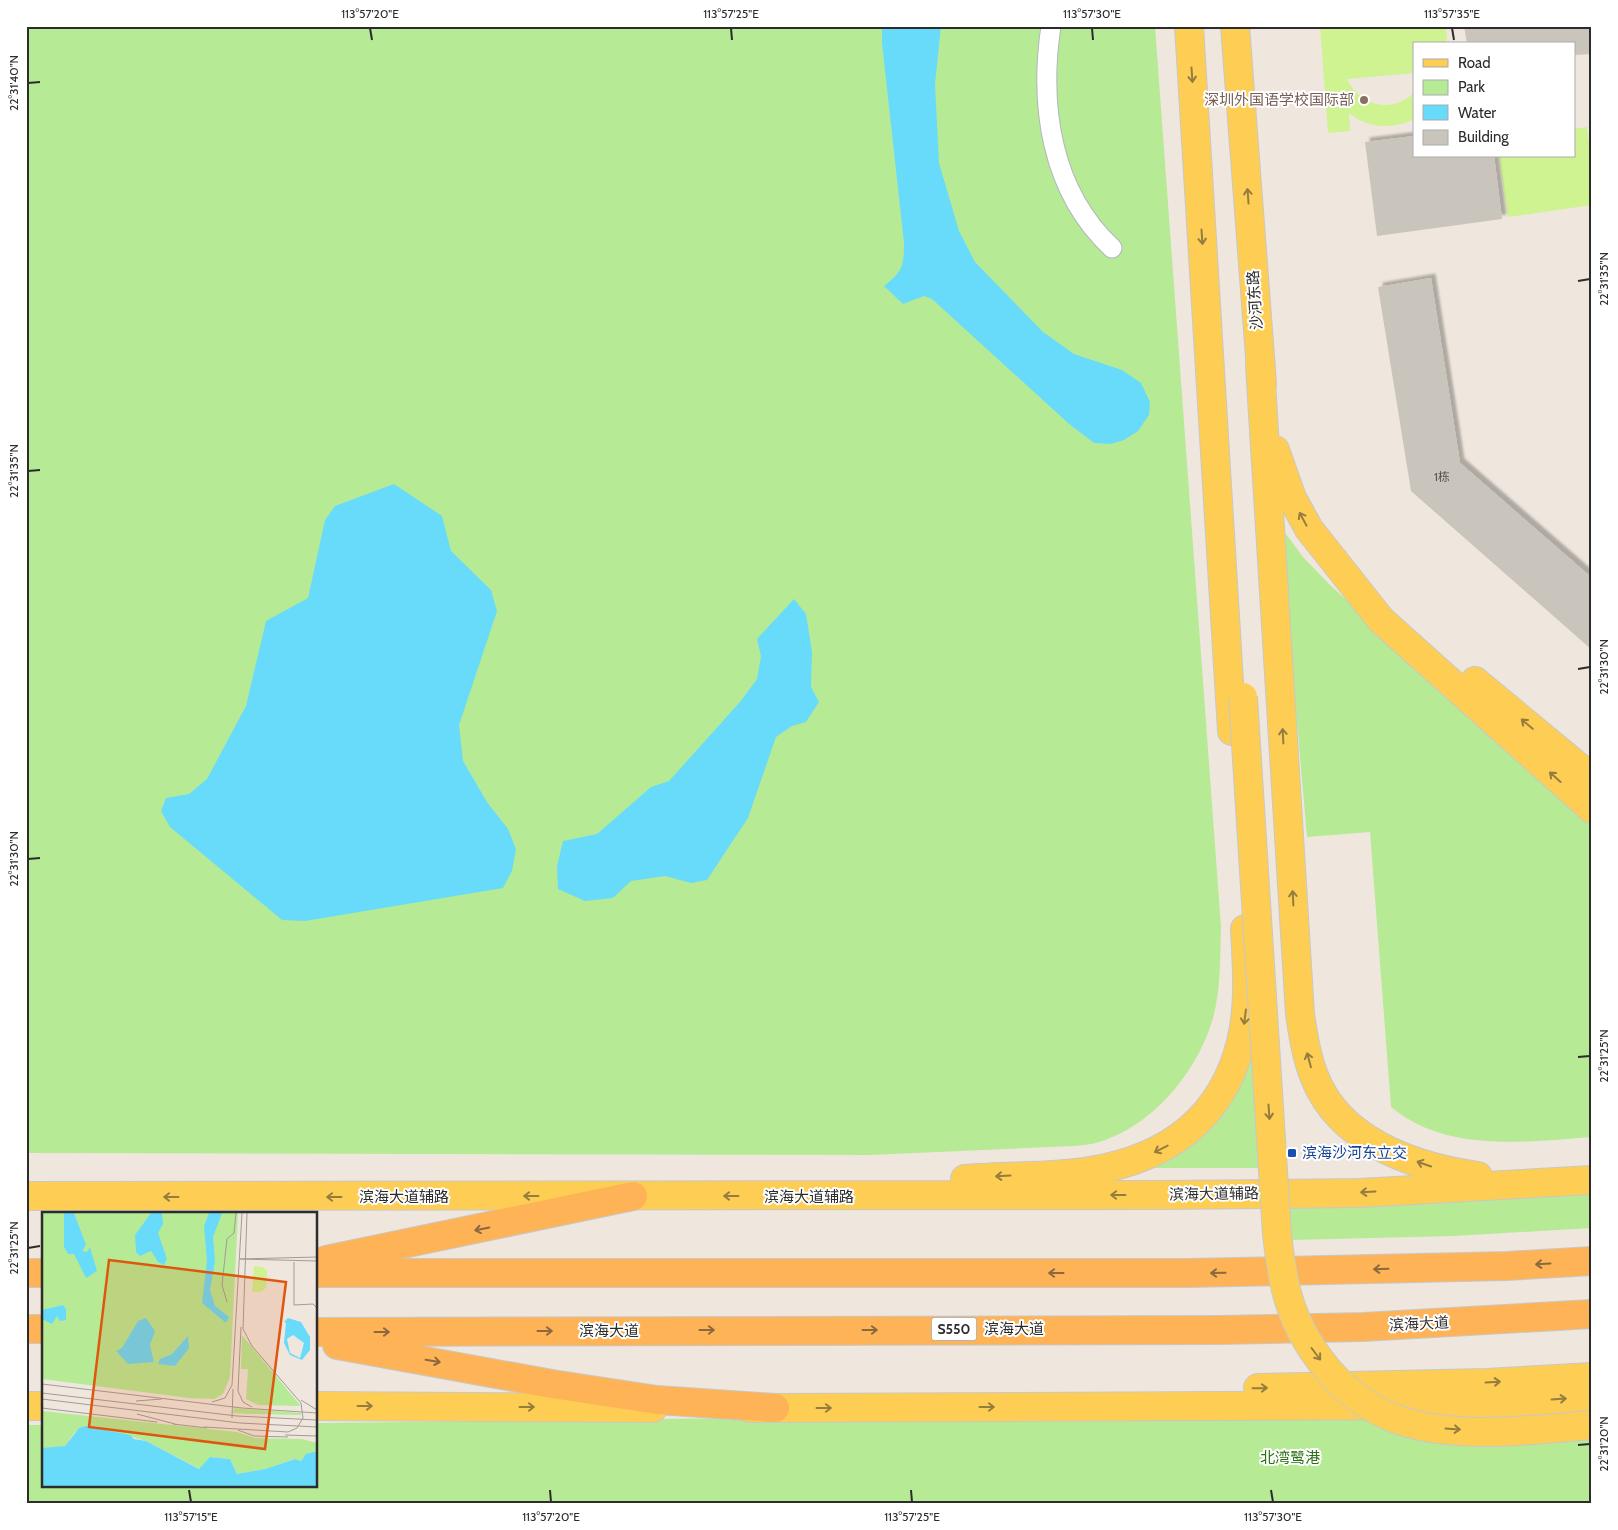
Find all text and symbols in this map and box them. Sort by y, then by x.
text: 113°57'20"E [341,6,399,21]
text: 113°57'25"E [703,6,759,21]
text: 113°57'30"E [1063,6,1121,21]
text: 113°57'35"E [1424,6,1480,21]
legend [1413,42,1576,158]
text: Road [1458,54,1491,72]
text: 22°31'40"N [6,55,21,111]
one-way arrow [1187,67,1196,83]
text: Park [1458,78,1485,96]
place label: 深圳外国语学校国际部 [1204,91,1354,109]
marker: 深圳外国语学校国际部 [1358,94,1370,106]
text: Water [1458,104,1496,122]
text: Building [1458,128,1509,146]
one-way arrow [1243,188,1252,204]
one-way arrow [1197,229,1207,245]
text: 22°31'35"N [1596,252,1611,306]
street label: 沙河东路 [1244,269,1266,331]
text: 22°31'35"N [6,444,21,498]
house number: 1栋 [1434,469,1450,484]
one-way arrow [1298,512,1307,527]
text: 22°31'30"N [1596,639,1611,695]
one-way arrow [1521,719,1534,730]
one-way arrow [1278,728,1287,744]
one-way arrow [1549,771,1562,783]
text: 22°31'30"N [6,831,21,887]
one-way arrow [1288,891,1297,907]
one-way arrow [1240,1009,1250,1025]
text: 22°31'25"N [1596,1029,1611,1083]
one-way arrow [1303,1052,1313,1068]
one-way arrow [1264,1104,1274,1120]
one-way arrow [1154,1144,1169,1154]
place label: 滨海沙河东立交 [1302,1144,1407,1162]
marker: 滨海沙河东立交 [1286,1147,1298,1159]
one-way arrow [1416,1159,1432,1168]
one-way arrow [995,1172,1011,1181]
street label: 滨海大道辅路 [1169,1184,1259,1204]
street label: 滨海大道辅路 [359,1188,449,1206]
street label: 滨海大道辅路 [764,1188,854,1206]
one-way arrow [1361,1188,1377,1197]
one-way arrow [1111,1190,1127,1200]
one-way arrow [524,1191,540,1201]
one-way arrow [723,1191,739,1201]
one-way arrow [164,1192,180,1202]
one-way arrow [326,1192,342,1202]
inset map [42,1212,318,1488]
text: 22°31'25"N [6,1221,21,1275]
one-way arrow [475,1225,491,1234]
one-way arrow [1535,1259,1551,1268]
one-way arrow [1373,1264,1389,1274]
one-way arrow [1048,1268,1064,1278]
one-way arrow [1210,1268,1226,1277]
street label: 滨海大道 [1389,1313,1449,1335]
road number: S550 [932,1318,976,1340]
street label: 滨海大道 [984,1320,1044,1338]
street label: 滨海大道 [579,1322,639,1340]
one-way arrow [862,1325,878,1335]
one-way arrow [536,1326,553,1336]
one-way arrow [699,1326,715,1335]
one-way arrow [374,1327,390,1337]
one-way arrow [1311,1347,1322,1360]
one-way arrow [425,1357,441,1367]
one-way arrow [1485,1378,1501,1387]
one-way arrow [1252,1383,1268,1393]
one-way arrow [1550,1394,1566,1403]
one-way arrow [356,1401,373,1411]
one-way arrow [519,1402,535,1412]
one-way arrow [978,1402,994,1411]
one-way arrow [816,1403,832,1413]
text: 22°31'20"N [1596,1416,1611,1472]
one-way arrow [1445,1424,1461,1434]
park label: 北湾鹭港 [1260,1449,1320,1467]
text: 113°57'15"E [164,1509,218,1524]
text: 113°57'20"E [522,1509,580,1524]
text: 113°57'25"E [884,1509,940,1524]
text: 113°57'30"E [1244,1509,1302,1524]

